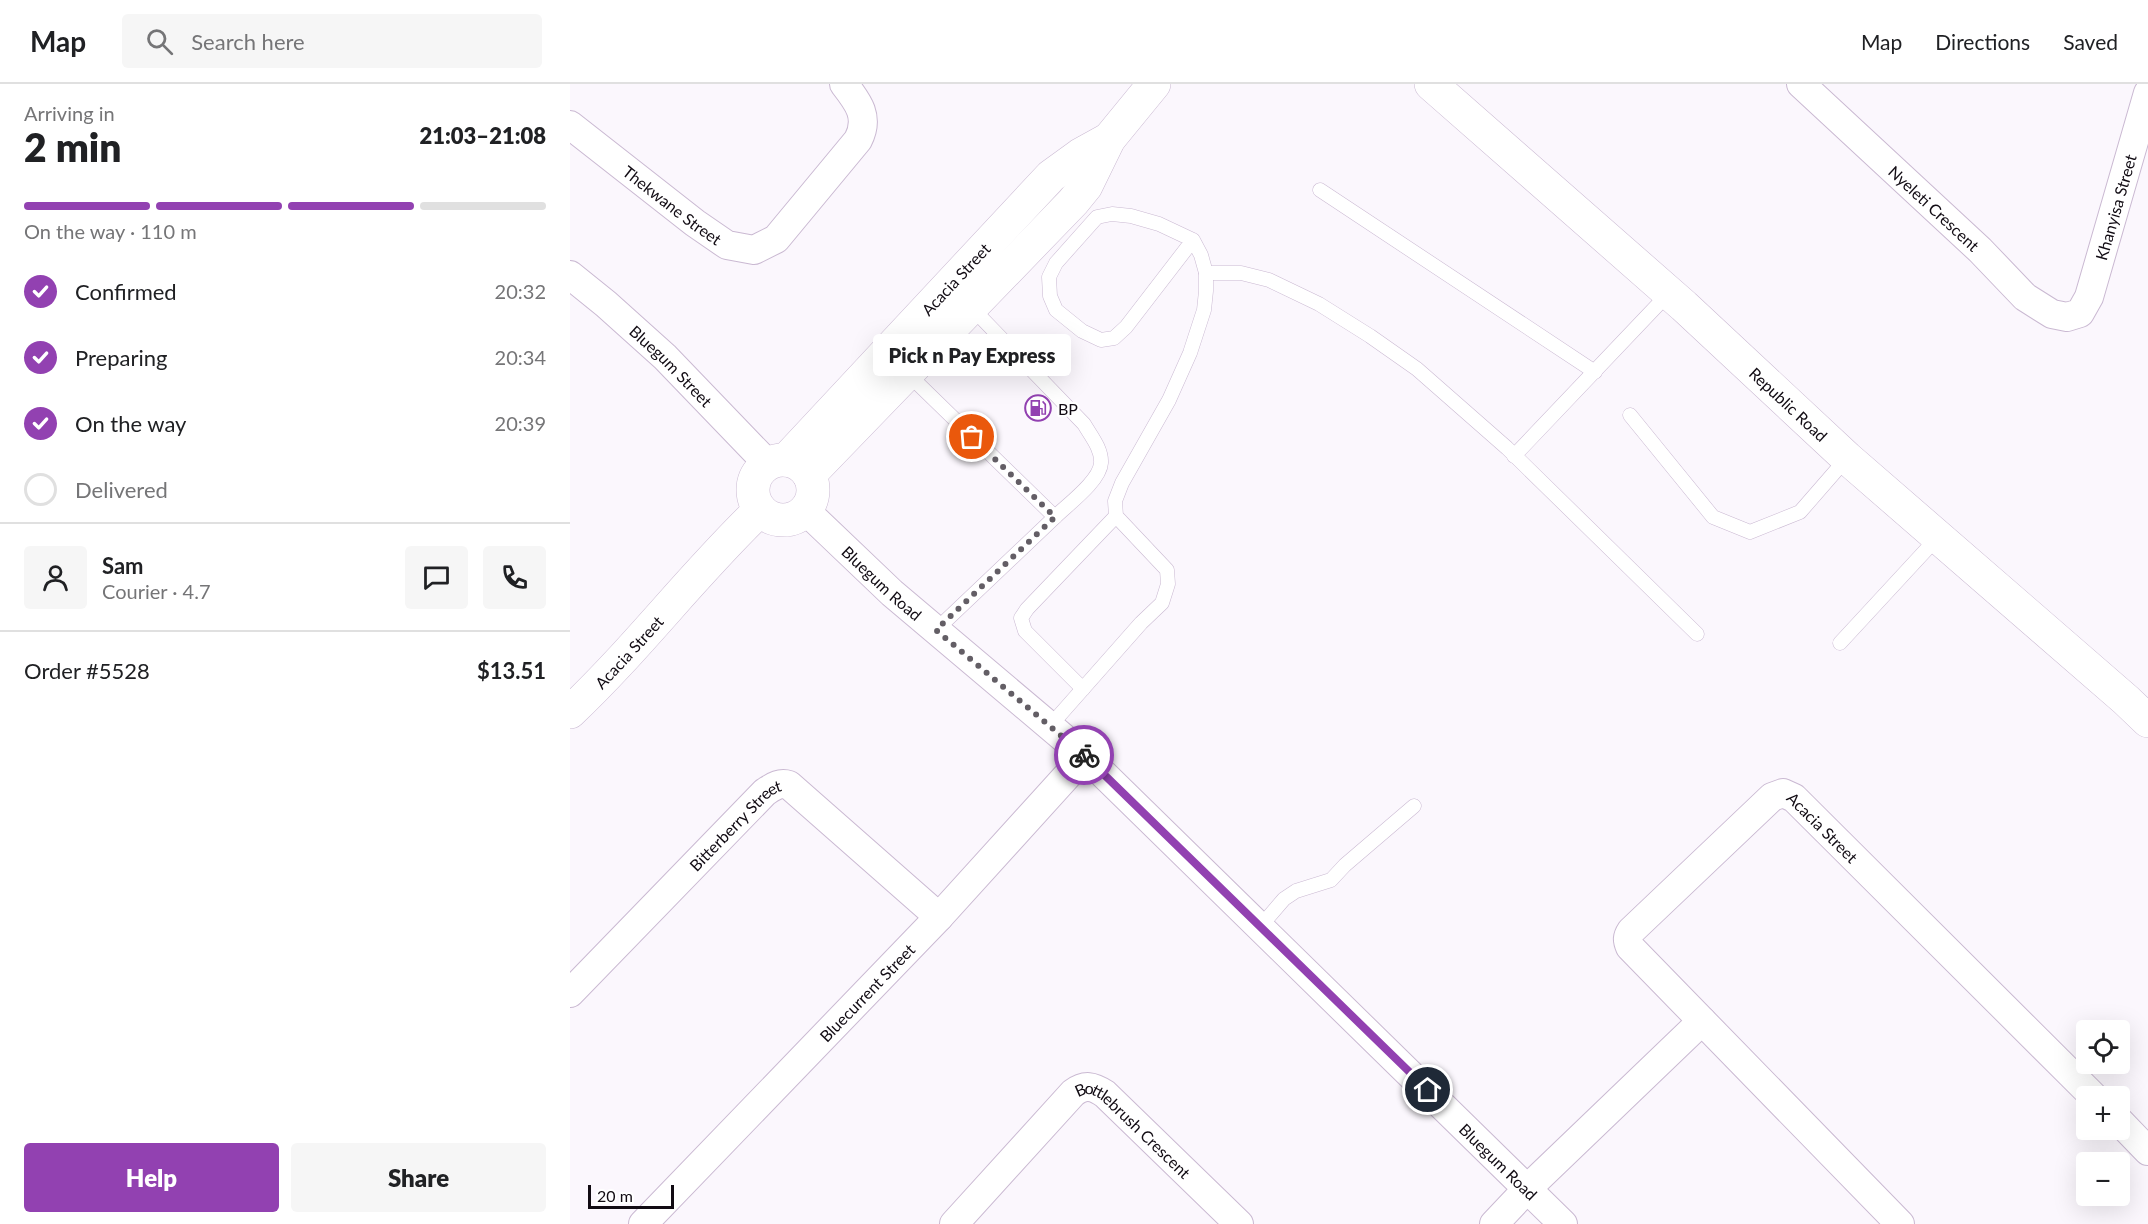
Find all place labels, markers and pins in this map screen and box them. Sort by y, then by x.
callout: Pick n Pay Express [873,335,1071,377]
fuel station icon: BP [1023,393,1053,423]
place label: BP [1058,399,1078,418]
pin [946,411,997,462]
pin [1402,1064,1453,1115]

